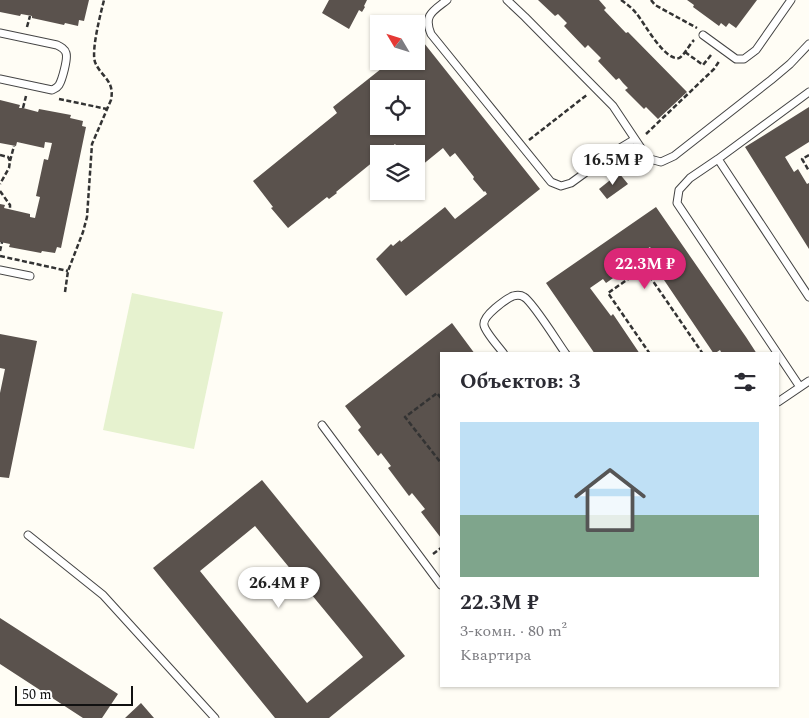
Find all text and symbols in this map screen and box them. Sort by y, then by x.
north arrow [370,15,425,70]
map controls [370,15,425,200]
button: locate [370,80,425,135]
pin: 16.5M ₽ [567,144,659,186]
button: layers [370,145,425,200]
text: 16.5M ₽ [583,148,643,172]
pin: 22.3M ₽ [599,248,691,290]
text: 22.3M ₽ [615,252,675,276]
text: Объектов: 3 [460,366,581,398]
icon: filters [731,368,759,396]
icon: home [565,455,655,545]
pin: 26.4M ₽ [233,566,325,609]
text: 26.4M ₽ [249,571,309,595]
text: 22.3M ₽ [460,587,539,619]
text: 3-комн. · 80 m² [460,619,567,643]
text: Квартира [460,643,531,667]
scale bar [15,683,132,706]
text: 50 m [22,684,52,705]

